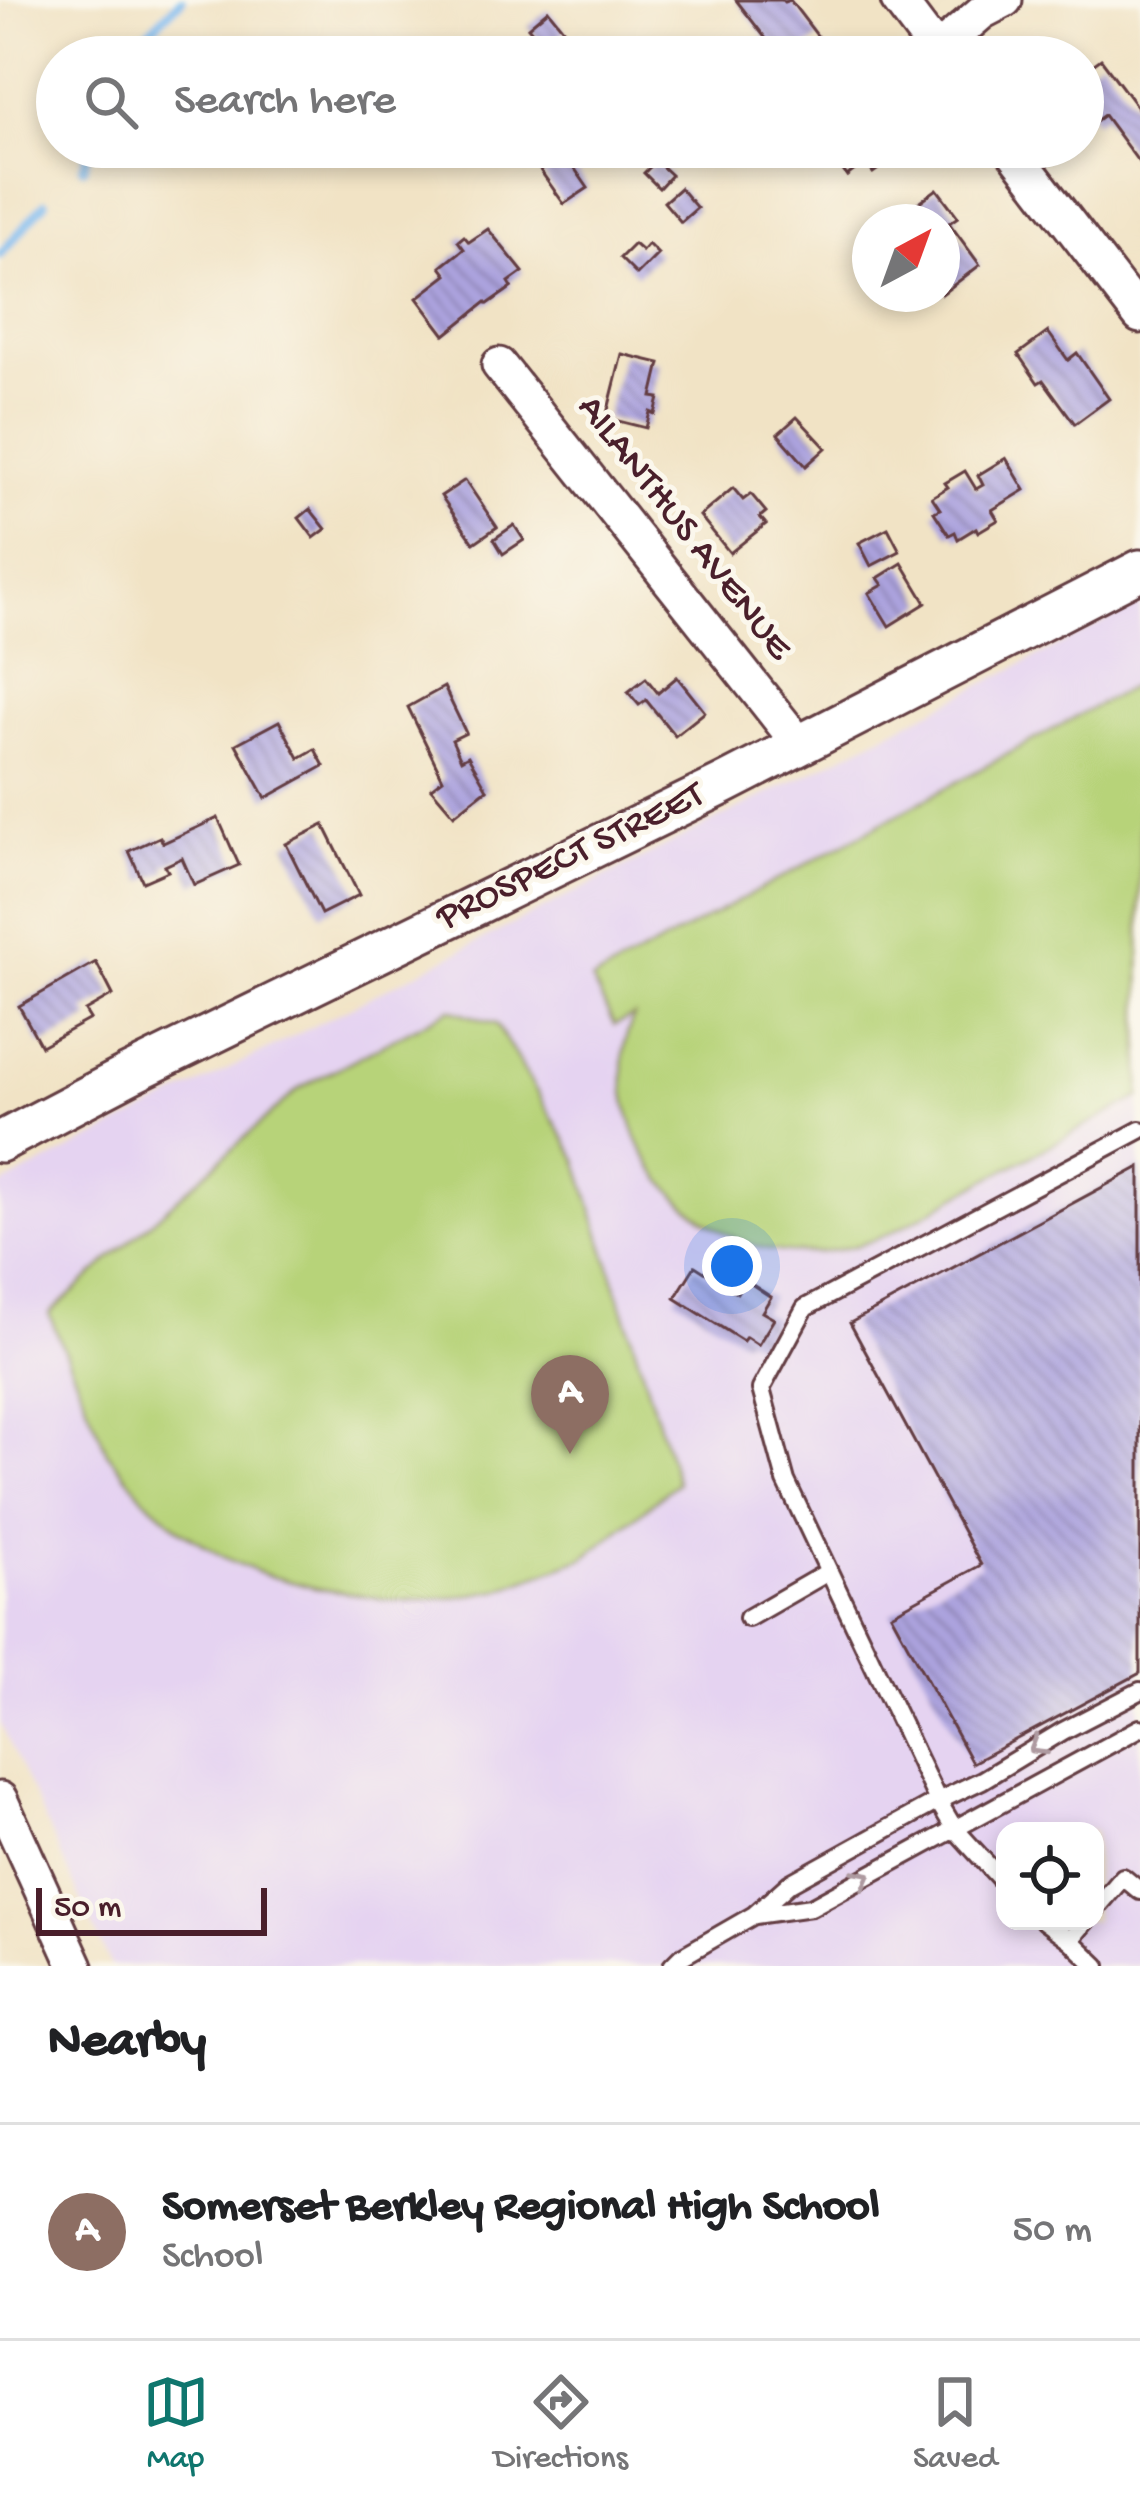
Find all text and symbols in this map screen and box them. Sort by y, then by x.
search box [36,36,1104,168]
icon: search [78,69,144,135]
text: Search here [174,76,396,129]
north arrow [852,204,960,312]
street label: AILANTHUS AVENUE [565,387,802,672]
street label: PROSPECT STREET [428,772,714,944]
your location [702,1236,762,1296]
pin: A [531,1355,609,1454]
one-way arrow [1028,1732,1050,1755]
map controls [996,1822,1104,1930]
button: locate [996,1822,1104,1930]
one-way arrow [850,1869,871,1892]
scale bar [36,1882,267,1935]
text: 50 m [54,1890,121,1928]
text: Nearby [48,2014,206,2074]
text: Somerset Berkley Regional High School [162,2182,880,2235]
text: A [75,2209,99,2255]
text: 50 m [1012,2209,1092,2255]
text: School [162,2235,263,2281]
tab: Map [143,2369,209,2479]
tab: Directions [494,2369,628,2479]
tab: Saved [913,2369,997,2479]

